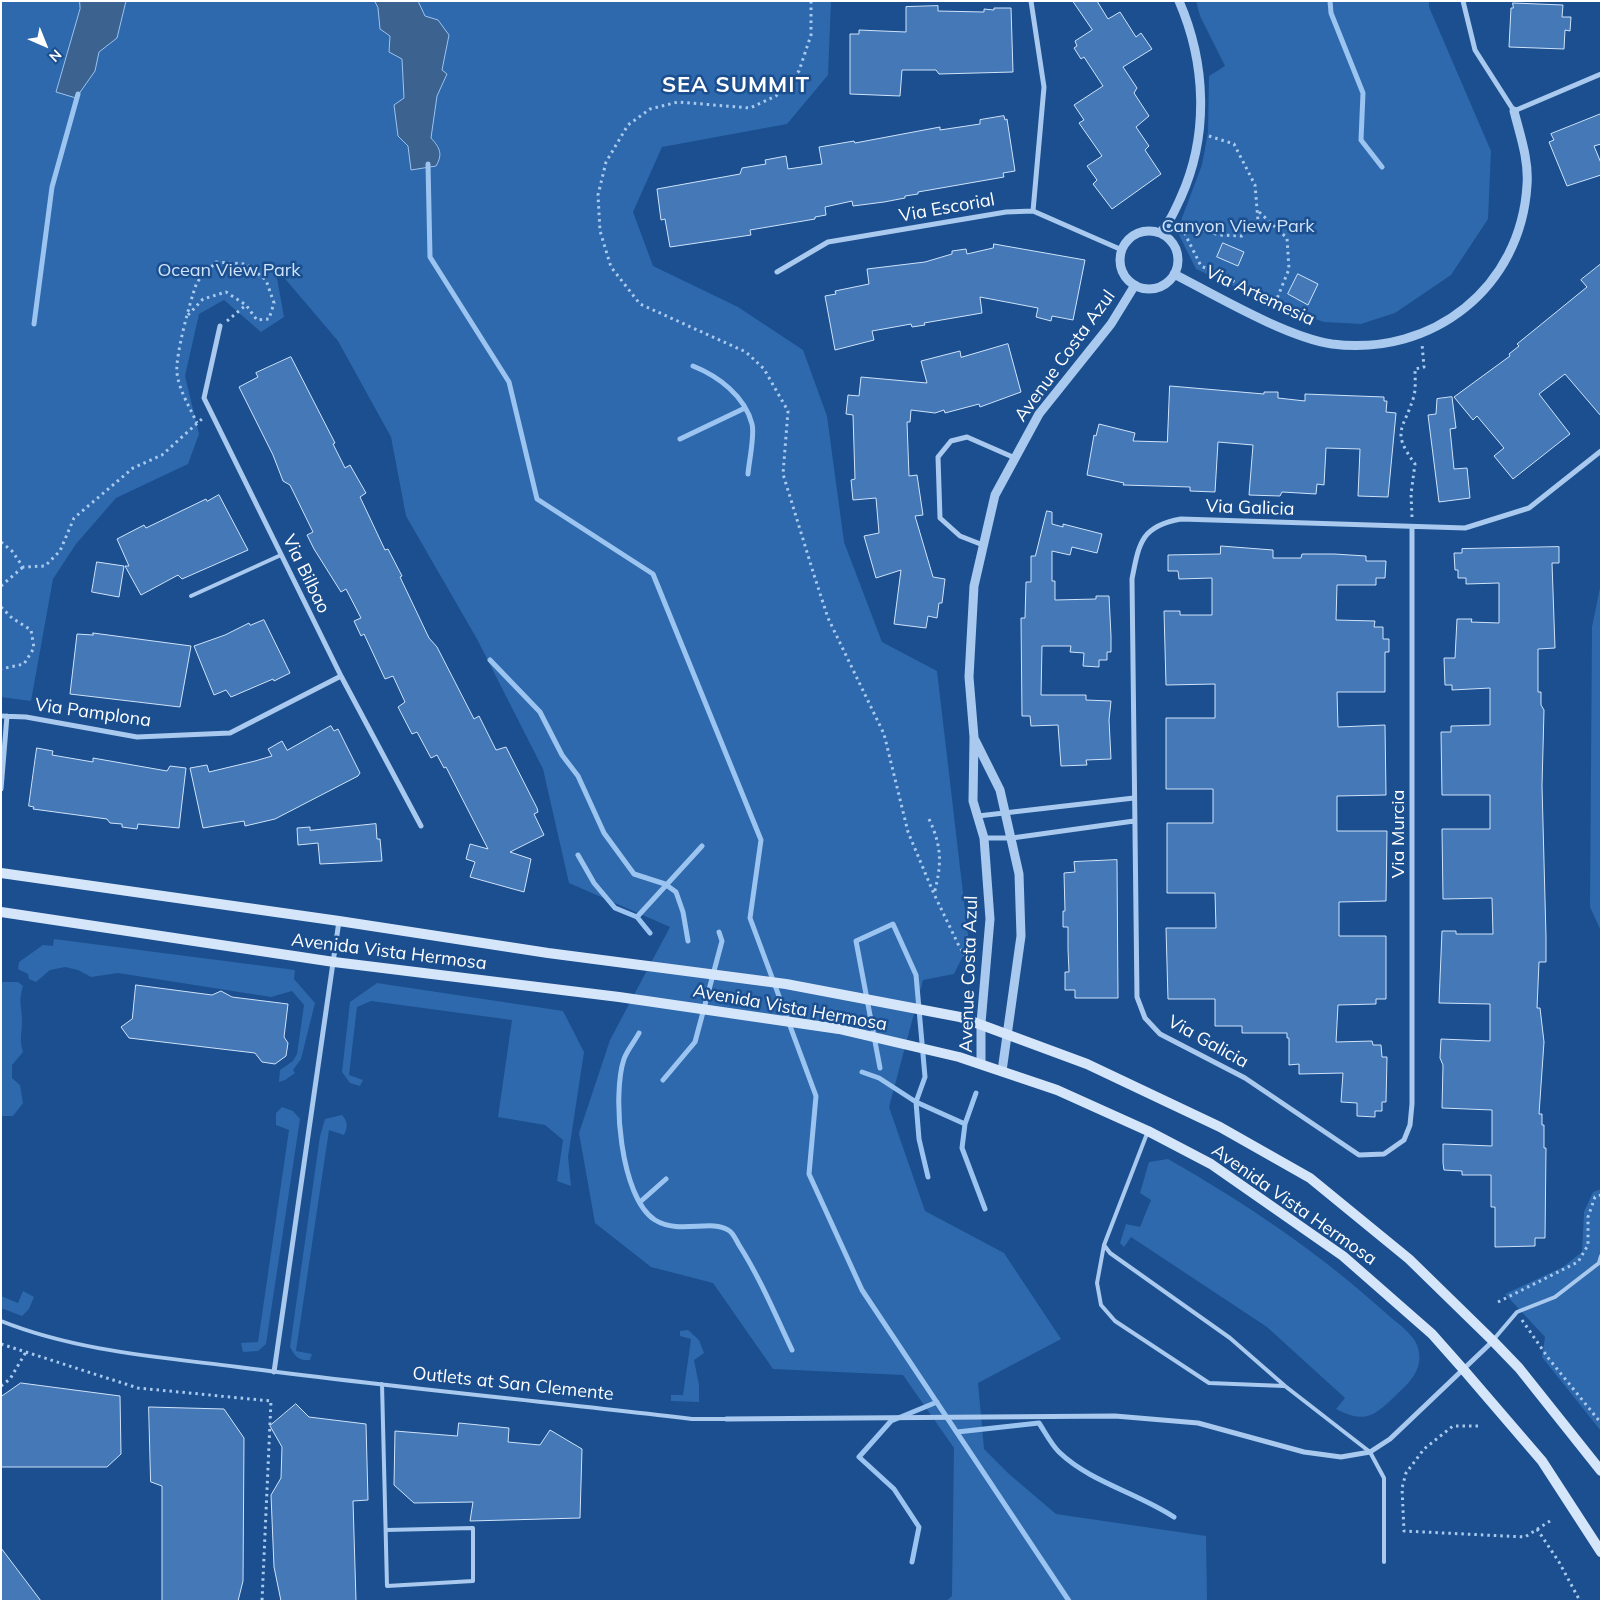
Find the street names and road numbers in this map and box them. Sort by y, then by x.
street label: Via Escorial [898,189,996,227]
street label: Via Artemesia [1202,261,1318,331]
street label: Avenue Costa Azul [1010,286,1120,426]
street label: Via Galicia [1205,496,1295,520]
street label: Via Bilbao [278,531,334,617]
street label: Via Pamplona [34,694,152,732]
street label: Via Murcia [1388,790,1410,878]
street label: Avenue Costa Azul [955,895,983,1053]
street label: Avenida Vista Hermosa [290,929,488,975]
street label: Avenida Vista Hermosa [691,980,889,1036]
street label: Via Galicia [1164,1011,1252,1073]
street label: Avenida Vista Hermosa [1207,1140,1381,1270]
street label: Outlets at San Clemente [411,1363,615,1405]

